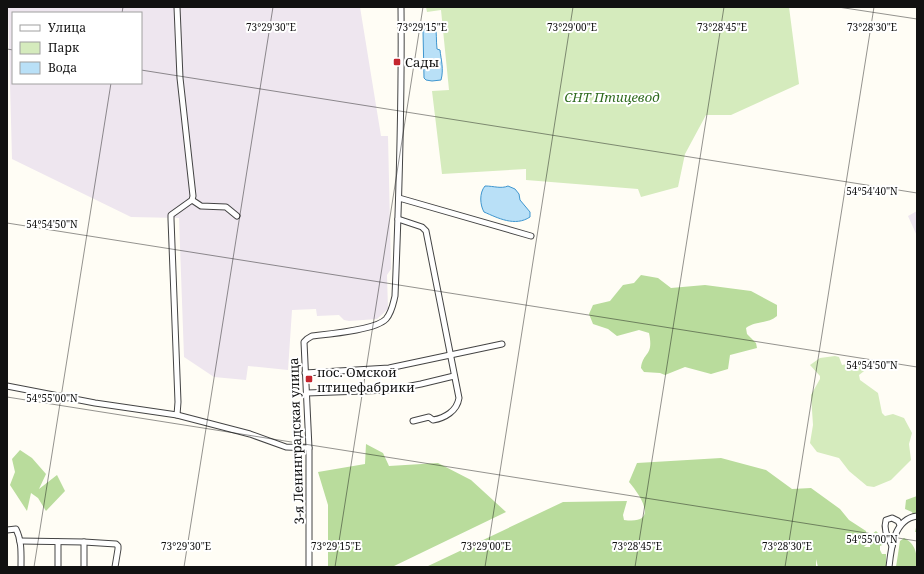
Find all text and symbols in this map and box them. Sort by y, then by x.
legend [12,12,142,84]
text: Улица [48,19,86,36]
text: 73°29'30"E [246,20,296,34]
text: 73°29'15"E [397,20,447,34]
text: 73°29'00"E [547,20,597,34]
text: 73°28'45"E [697,20,747,34]
text: 73°28'30"E [847,20,897,34]
text: Парк [48,39,80,56]
place label: Сады [405,53,439,71]
marker: Сады [392,57,402,67]
text: Вода [48,59,77,76]
park label: СНТ Птицевод [564,88,660,106]
text: 54°54'40"N [846,184,898,198]
text: 54°54'50"N [26,217,78,231]
street label: 3-я Ленинградская улица [284,357,308,525]
text: 54°54'50"N [846,358,898,372]
place label: пос. Омской птицефабрики [317,363,415,396]
marker: пос. Омской птицефабрики [304,374,314,384]
text: 54°55'00"N [26,391,78,405]
text: 54°55'00"N [846,532,898,546]
text: 73°29'30"E [161,539,211,553]
text: 73°29'15"E [311,539,361,553]
text: 73°29'00"E [461,539,511,553]
text: 73°28'45"E [612,539,662,553]
text: 73°28'30"E [762,539,812,553]

